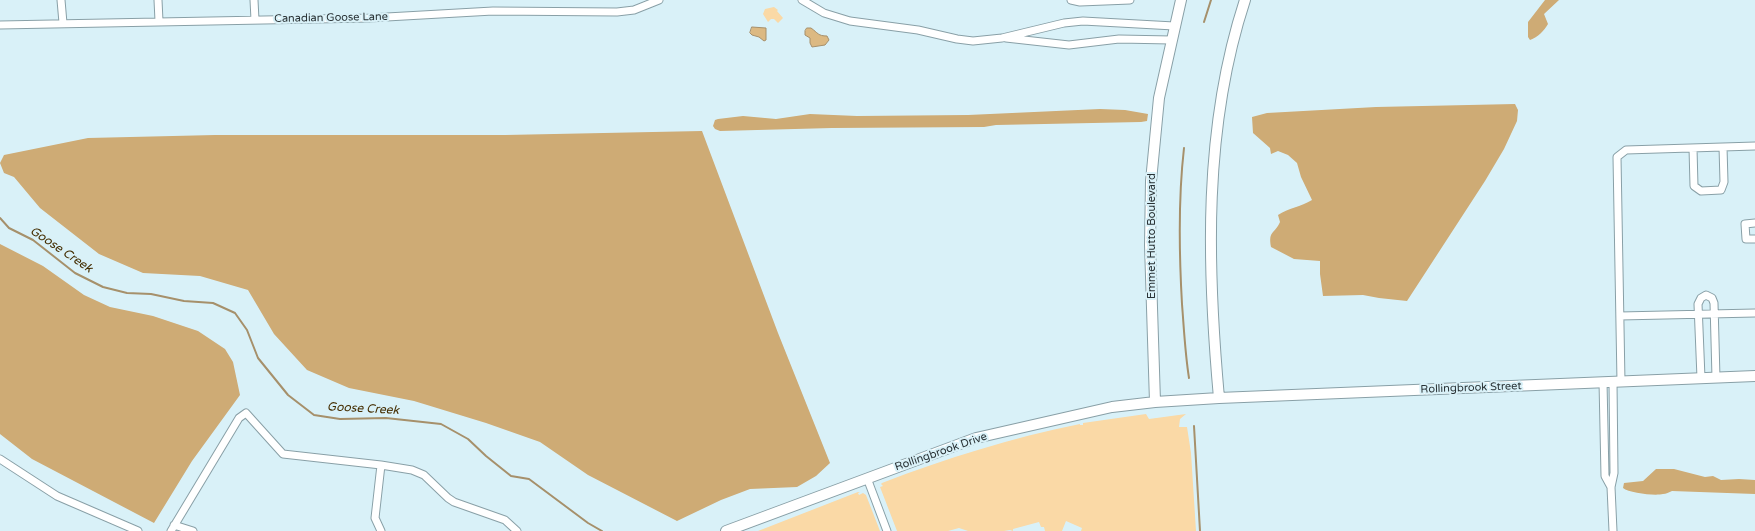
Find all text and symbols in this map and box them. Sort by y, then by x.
street label: Canadian Goose Lane [274,10,388,26]
street label: Emmet Hutto Boulevard [1145,173,1159,299]
water label: Goose Creek [27,224,95,276]
street label: Rollingbrook Street [1420,380,1522,396]
water label: Goose Creek [327,400,399,418]
street label: Rollingbrook Drive [893,430,989,474]

